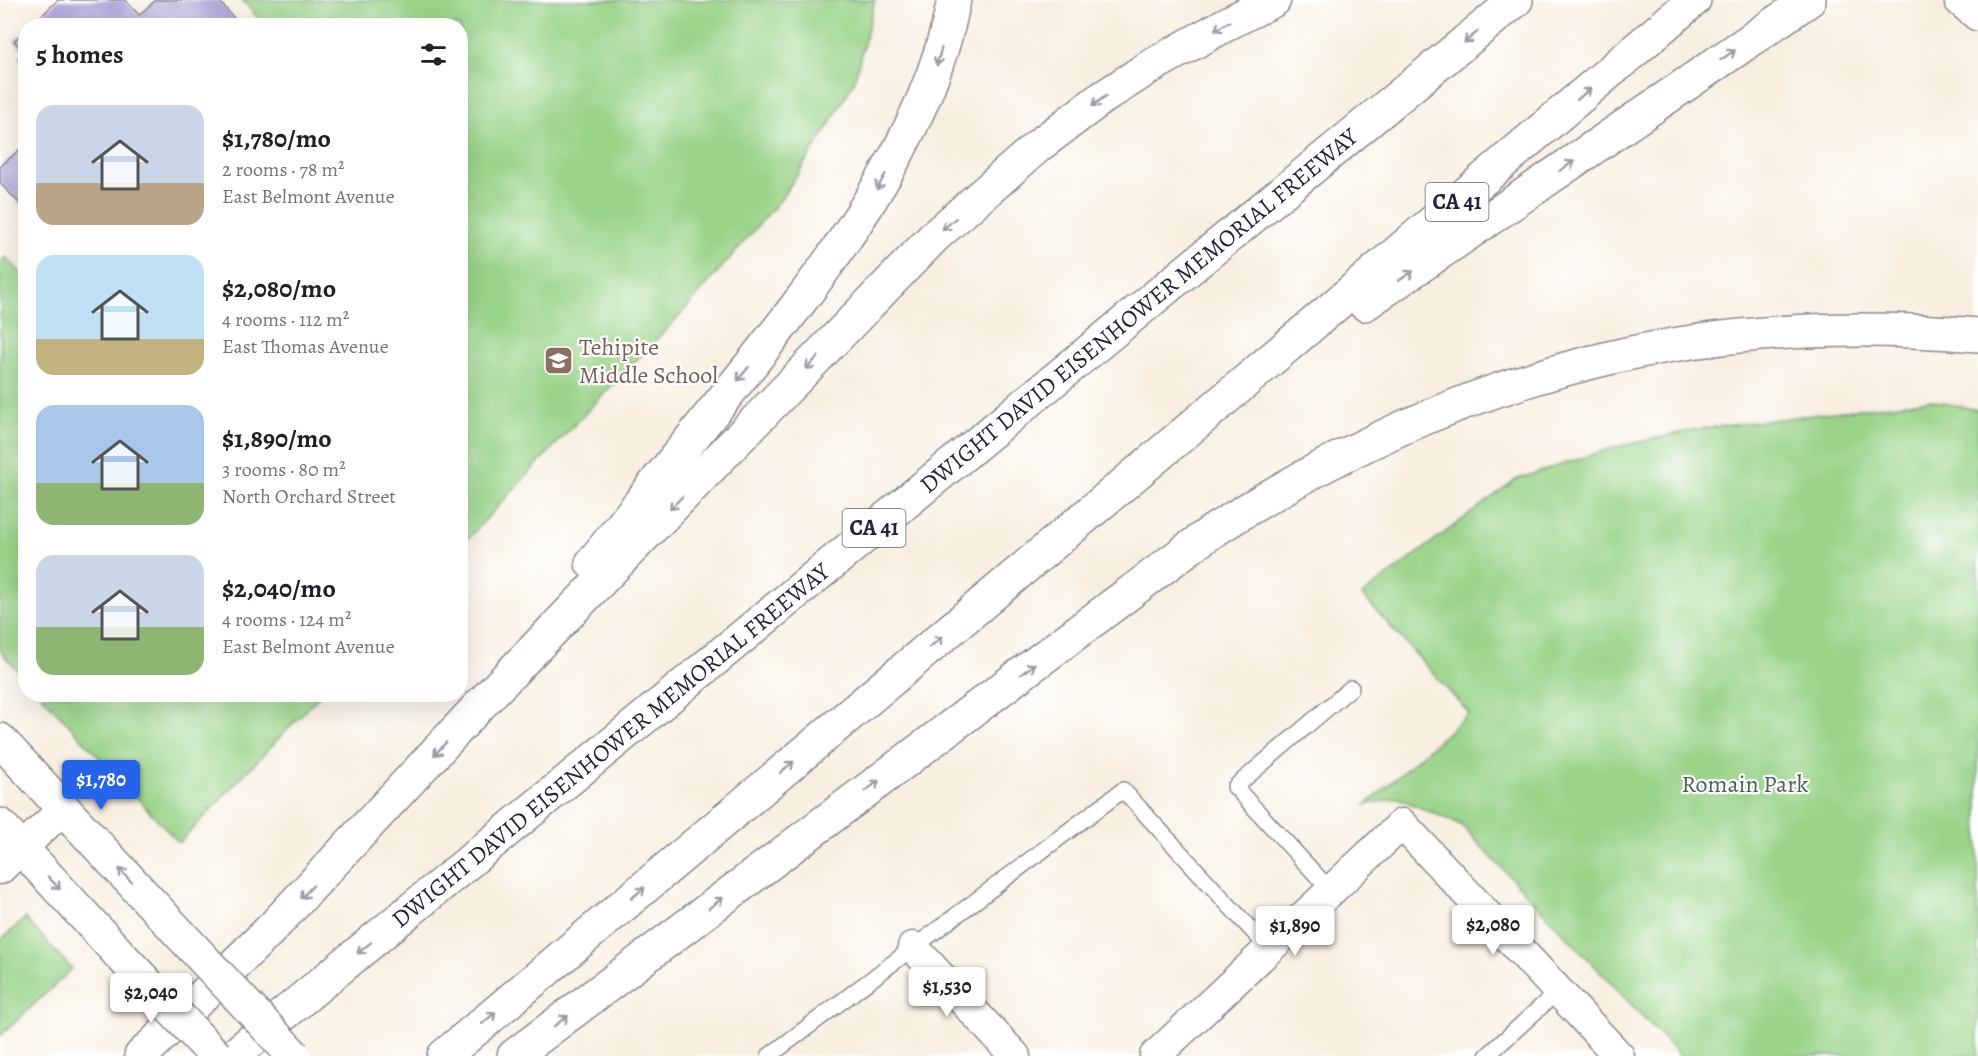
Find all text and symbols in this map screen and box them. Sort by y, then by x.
one-way arrow [1214,20,1231,32]
one-way arrow [1464,30,1479,44]
text: 5 homes [36,37,124,72]
icon: filters [417,38,450,71]
one-way arrow [933,47,944,66]
one-way arrow [1720,49,1736,61]
one-way arrow [1576,87,1592,100]
one-way arrow [1091,95,1108,107]
street label: DWIGHT DAVID EISENHOWER MEMORIAL FREEWAY [913,120,1365,500]
text: $1,780/mo [222,121,331,156]
icon: home [84,129,156,201]
text: 2 rooms · 78 m² [222,156,345,183]
one-way arrow [1559,159,1576,172]
one-way arrow [875,173,887,190]
text: East Belmont Avenue [222,183,395,210]
road number: CA 41 [1426,183,1488,221]
one-way arrow [941,217,957,231]
one-way arrow [1398,270,1414,282]
text: $2,080/mo [222,271,336,306]
icon: home [84,279,156,351]
text: 4 rooms · 112 m² [222,306,349,333]
place label: Tehipite Middle School [579,331,718,391]
text: East Thomas Avenue [222,333,389,360]
school or university icon: Tehipite Middle School [542,345,574,377]
one-way arrow [804,356,819,371]
one-way arrow [736,366,749,382]
text: $1,890/mo [222,421,332,456]
icon: home [84,429,156,501]
text: 3 rooms · 80 m² [222,456,346,483]
text: North Orchard Street [222,483,396,510]
one-way arrow [669,496,683,511]
road number: CA 41 [842,509,906,547]
street label: DWIGHT DAVID EISENHOWER MEMORIAL FREEWAY [385,555,837,935]
text: $2,040/mo [222,571,336,606]
icon: home [84,579,156,651]
text: 4 rooms · 124 m² [222,606,352,633]
text: East Belmont Avenue [222,633,395,660]
one-way arrow [928,635,943,649]
one-way arrow [1019,662,1035,675]
one-way arrow [433,741,447,756]
pin: $1,780 [52,760,150,811]
one-way arrow [779,761,795,774]
text: $1,780 [76,766,126,793]
park label: Romain Park [1682,768,1808,800]
one-way arrow [864,780,880,793]
one-way arrow [118,867,132,882]
one-way arrow [47,875,61,890]
one-way arrow [299,884,314,899]
one-way arrow [630,886,645,900]
one-way arrow [708,897,724,910]
pin: $2,080 [1444,905,1542,956]
pin: $1,890 [1246,906,1344,957]
text: $2,080 [1466,911,1520,938]
text: $1,890 [1270,912,1320,939]
one-way arrow [357,941,372,955]
pin: $1,530 [898,967,996,1018]
pin: $2,040 [102,973,200,1024]
text: $1,530 [922,973,972,1000]
text: $2,040 [124,979,178,1006]
one-way arrow [481,1012,497,1025]
one-way arrow [552,1014,568,1027]

